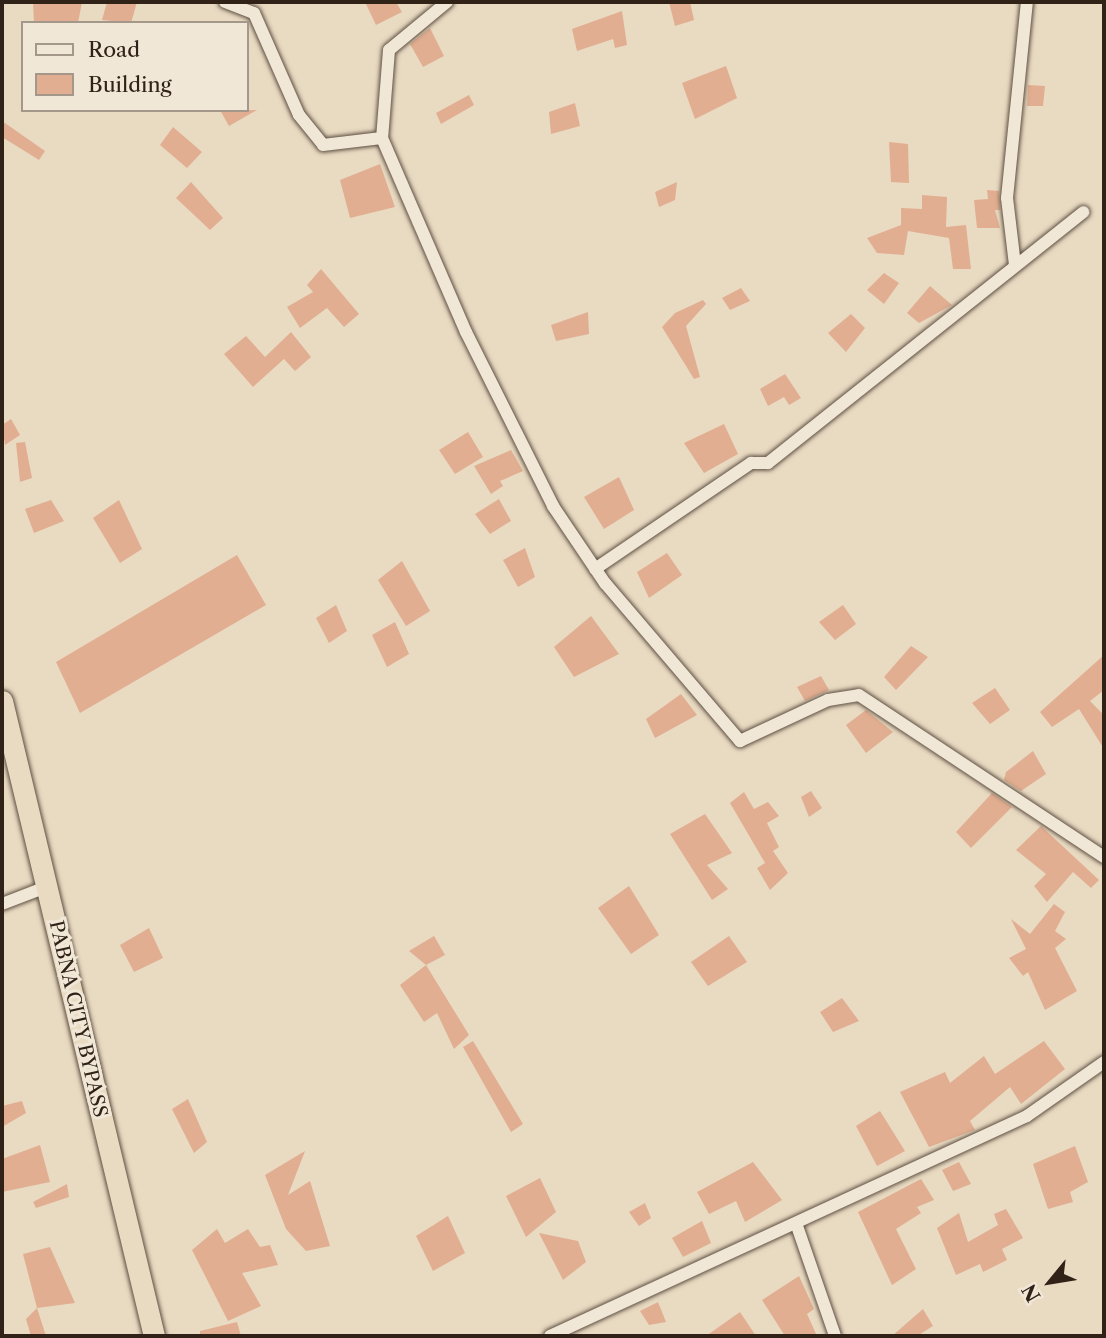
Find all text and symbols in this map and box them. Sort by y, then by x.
legend [21,21,248,112]
text: Road [88,37,140,62]
text: Building [88,72,172,97]
street label: PABNA CITY BYPASS [44,918,112,1120]
north arrow [1015,1247,1085,1317]
text: N [1017,1280,1045,1306]

